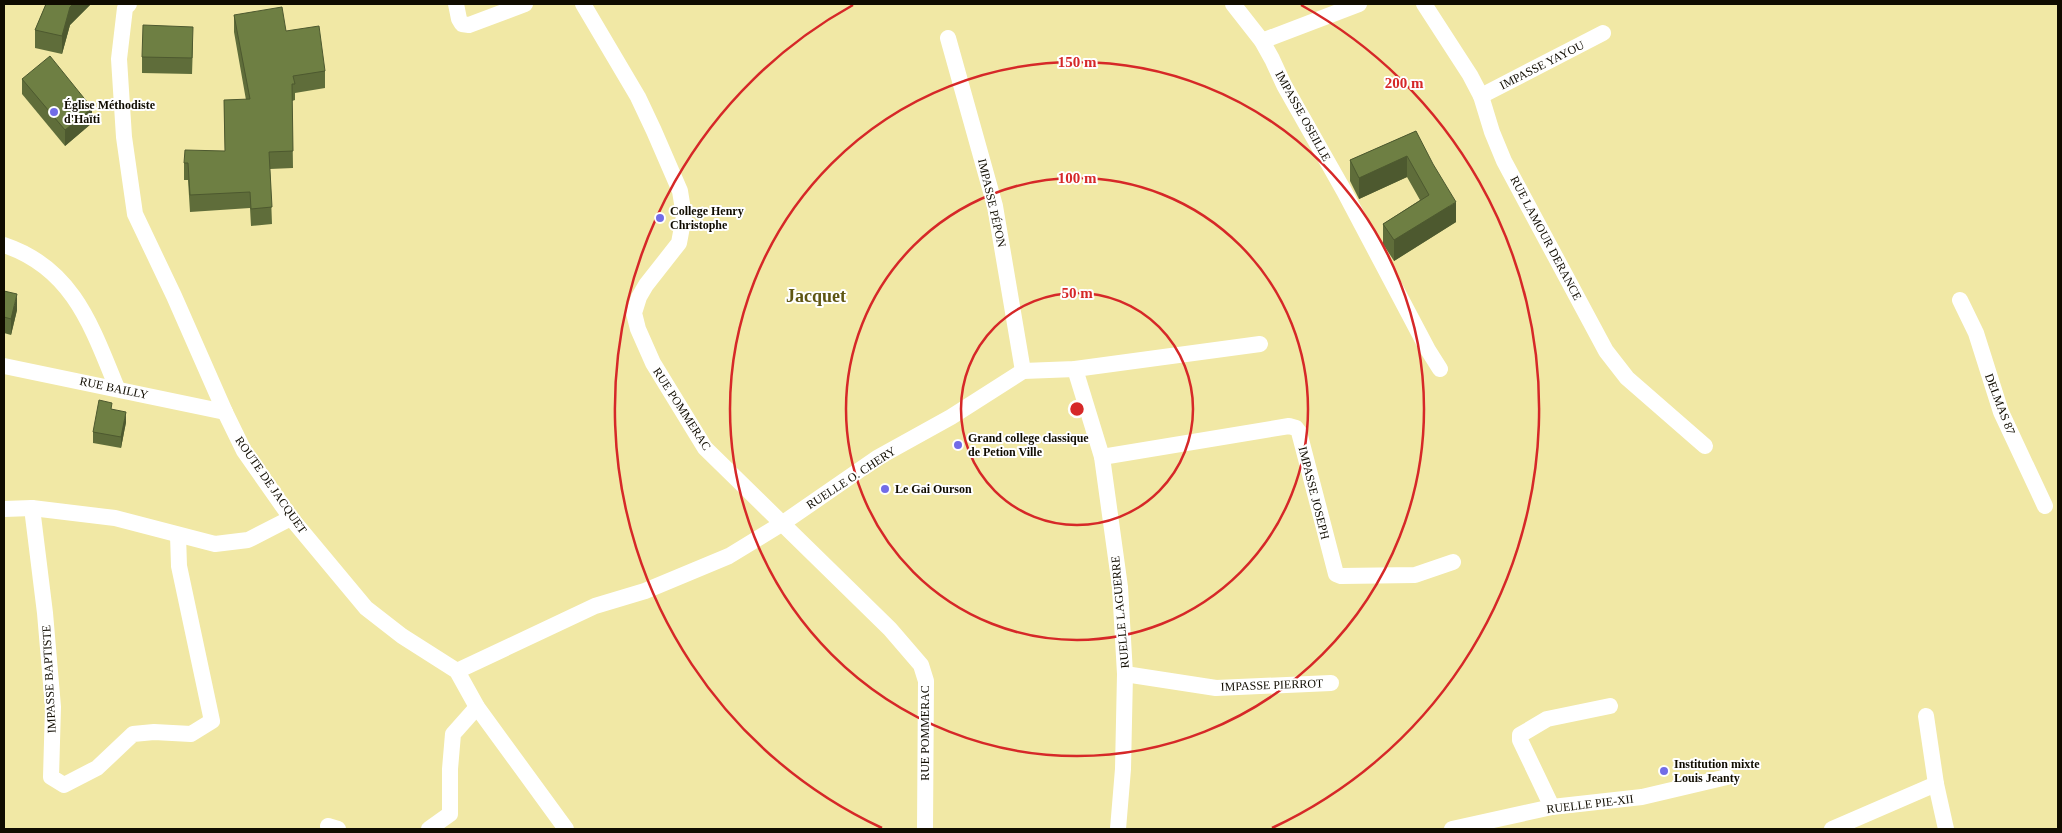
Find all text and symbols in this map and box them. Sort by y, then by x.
street label: IMPASSE YAYOU [1497,37,1587,92]
text: 150 m [1058,54,1097,70]
street label: IMPASSE OSEILLE [1272,68,1334,164]
text: 200 m [1385,75,1424,91]
place label: Église Méthodiste d'Haïti [64,98,156,126]
marker: Église Méthodiste d'Haïti [48,106,60,118]
street label: IMPASSE PÉPON [975,157,1009,249]
text: 100 m [1058,170,1097,186]
street label: RUE LAMOUR DERANCE [1507,173,1585,303]
place label: College Henry Christophe [670,204,744,232]
marker: College Henry Christophe [654,212,666,224]
text: 50 m [1061,285,1093,301]
district label: Jacquet [786,286,846,306]
street label: RUE POMMERAC [650,365,714,453]
street label: DELMAS 87 [1982,371,2018,437]
street label: RUE BAILLY [78,374,150,402]
centre of rings [1068,400,1086,418]
place label: Grand college classique de Petion Ville [968,431,1089,459]
street label: ROUTE DE JACQUET [232,434,310,537]
marker: Grand college classique de Petion Ville [952,439,964,451]
street label: RUELLE O. CHERY [804,444,899,512]
street label: IMPASSE JOSEPH [1296,445,1332,541]
place label: Le Gai Ourson [895,482,972,496]
marker: Le Gai Ourson [879,483,891,495]
street label: RUELLE LAGUERRE [1108,555,1132,669]
street label: IMPASSE BAPTISTE [39,624,59,734]
street label: IMPASSE PIERROT [1220,676,1324,694]
street label: RUE POMMERAC [918,685,932,781]
place label: Institution mixte Louis Jeanty [1674,757,1760,785]
marker: Institution mixte Louis Jeanty [1658,765,1670,777]
street label: RUELLE PIE-XII [1546,792,1634,816]

